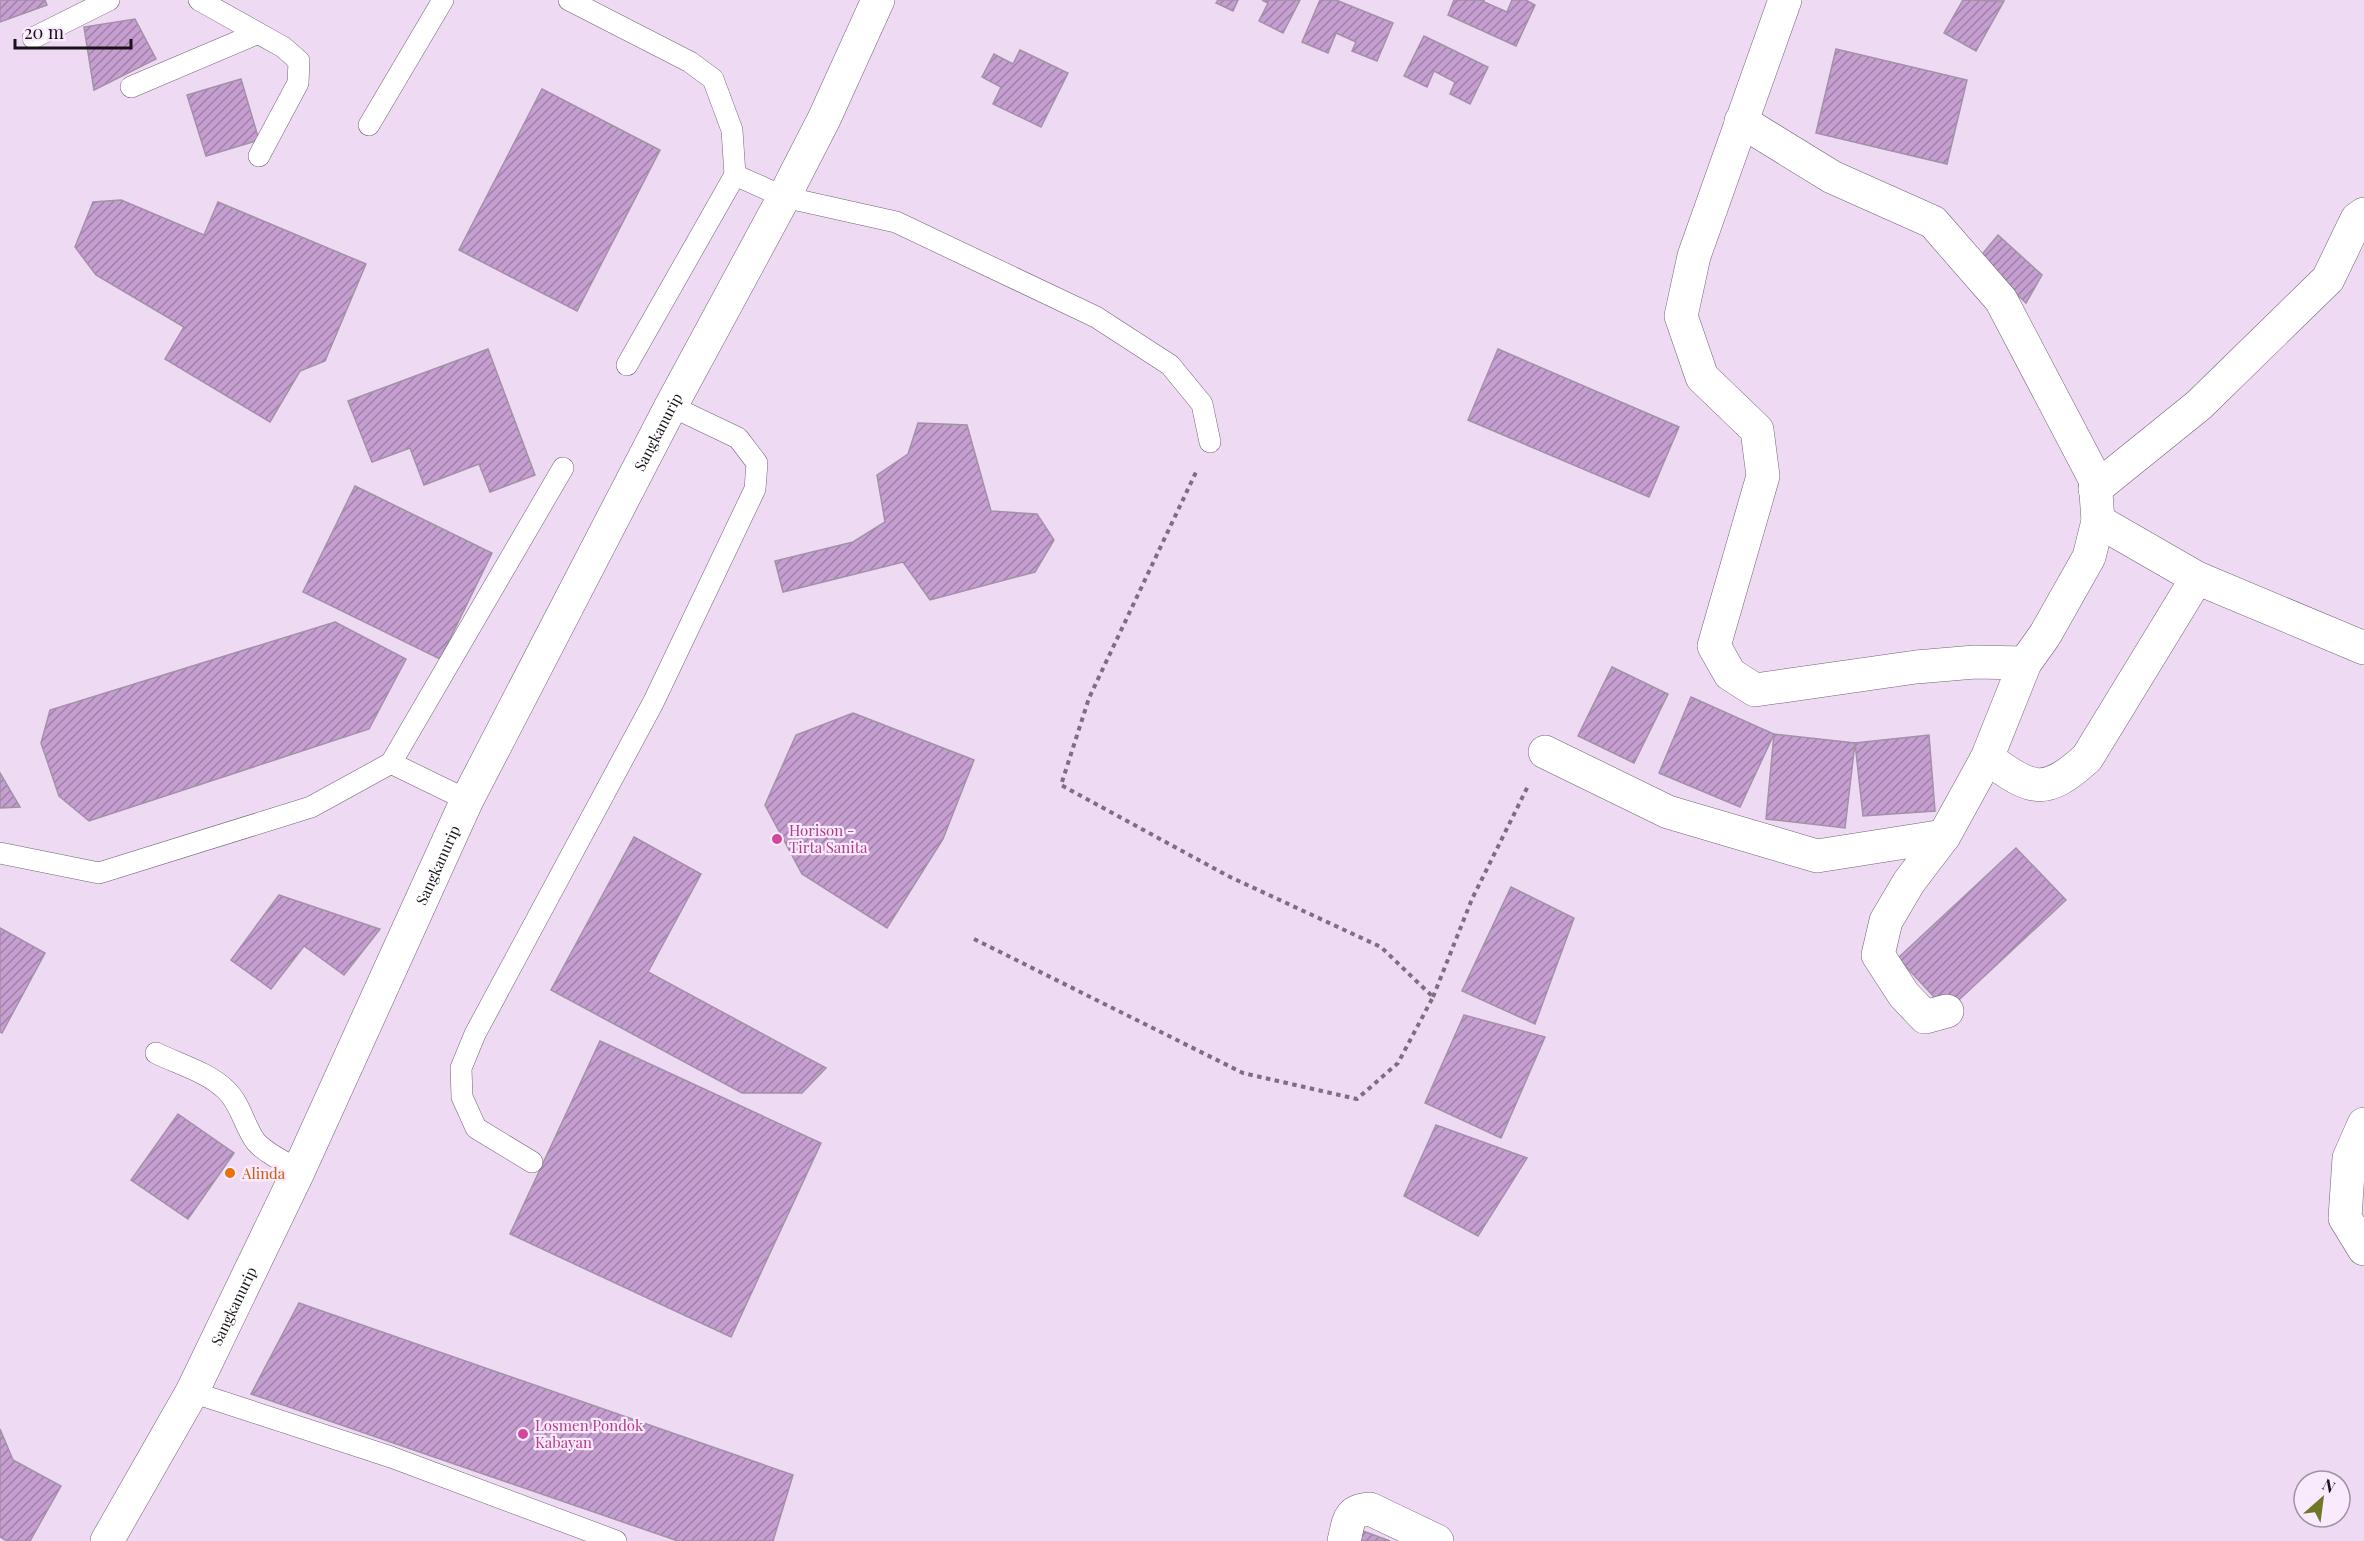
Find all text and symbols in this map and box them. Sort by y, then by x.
scale bar [15,12,130,50]
text: 20 m [24,20,64,44]
street label: Sangkanurip [629,389,686,474]
place label: Horison - Tirta Sanita [789,820,868,857]
street label: Sangkanurip [411,822,464,908]
marker: Horison - Tirta Sanita [770,832,784,846]
place label: Alinda [241,1163,286,1183]
marker: Alinda [223,1166,237,1180]
street label: Sangkanurip [206,1263,261,1349]
place label: Losmen Pondok Kabayan [535,1415,644,1452]
marker: Losmen Pondok Kabayan [516,1427,530,1441]
north arrow [2292,1469,2352,1529]
text: N [2319,1473,2340,1498]

